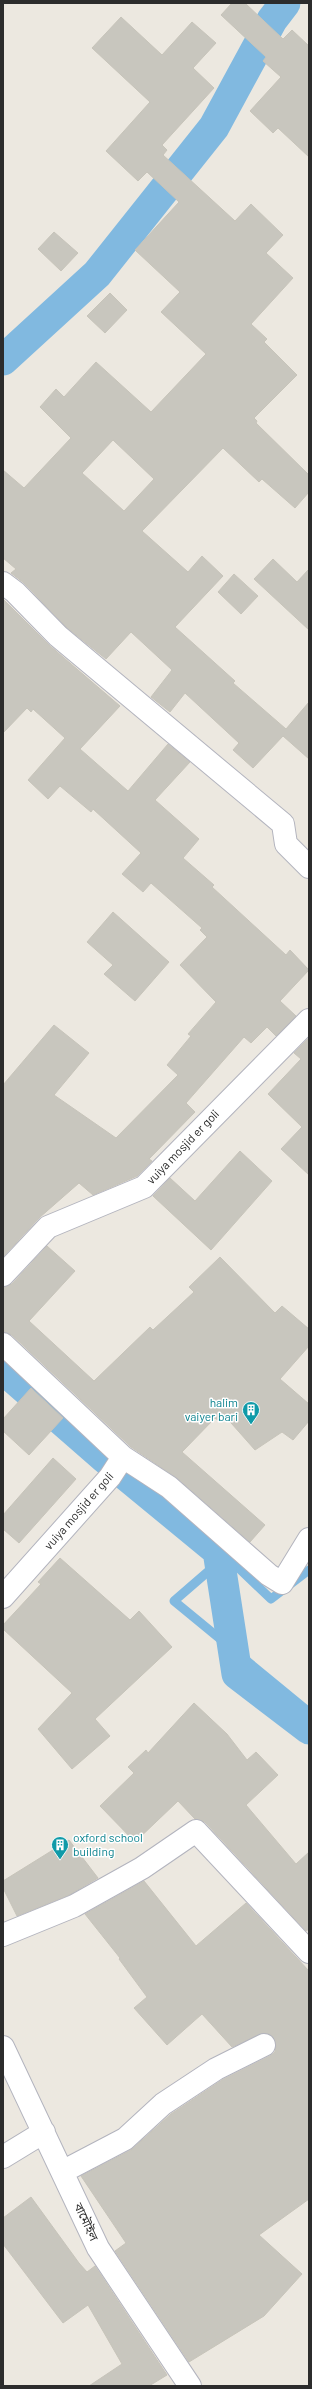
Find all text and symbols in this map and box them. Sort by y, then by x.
street label: vuiya mosjid er goli [143,1106,221,1186]
place label: halim vaiyer bari [185,1395,238,1423]
building icon: halim vaiyer bari [241,1400,261,1425]
street label: vuiya mosjid er goli [41,1469,116,1552]
place label: oxford school building [73,1830,143,1858]
building icon: oxford school building [50,1835,70,1860]
street label: বামৌইল [72,2199,102,2243]

